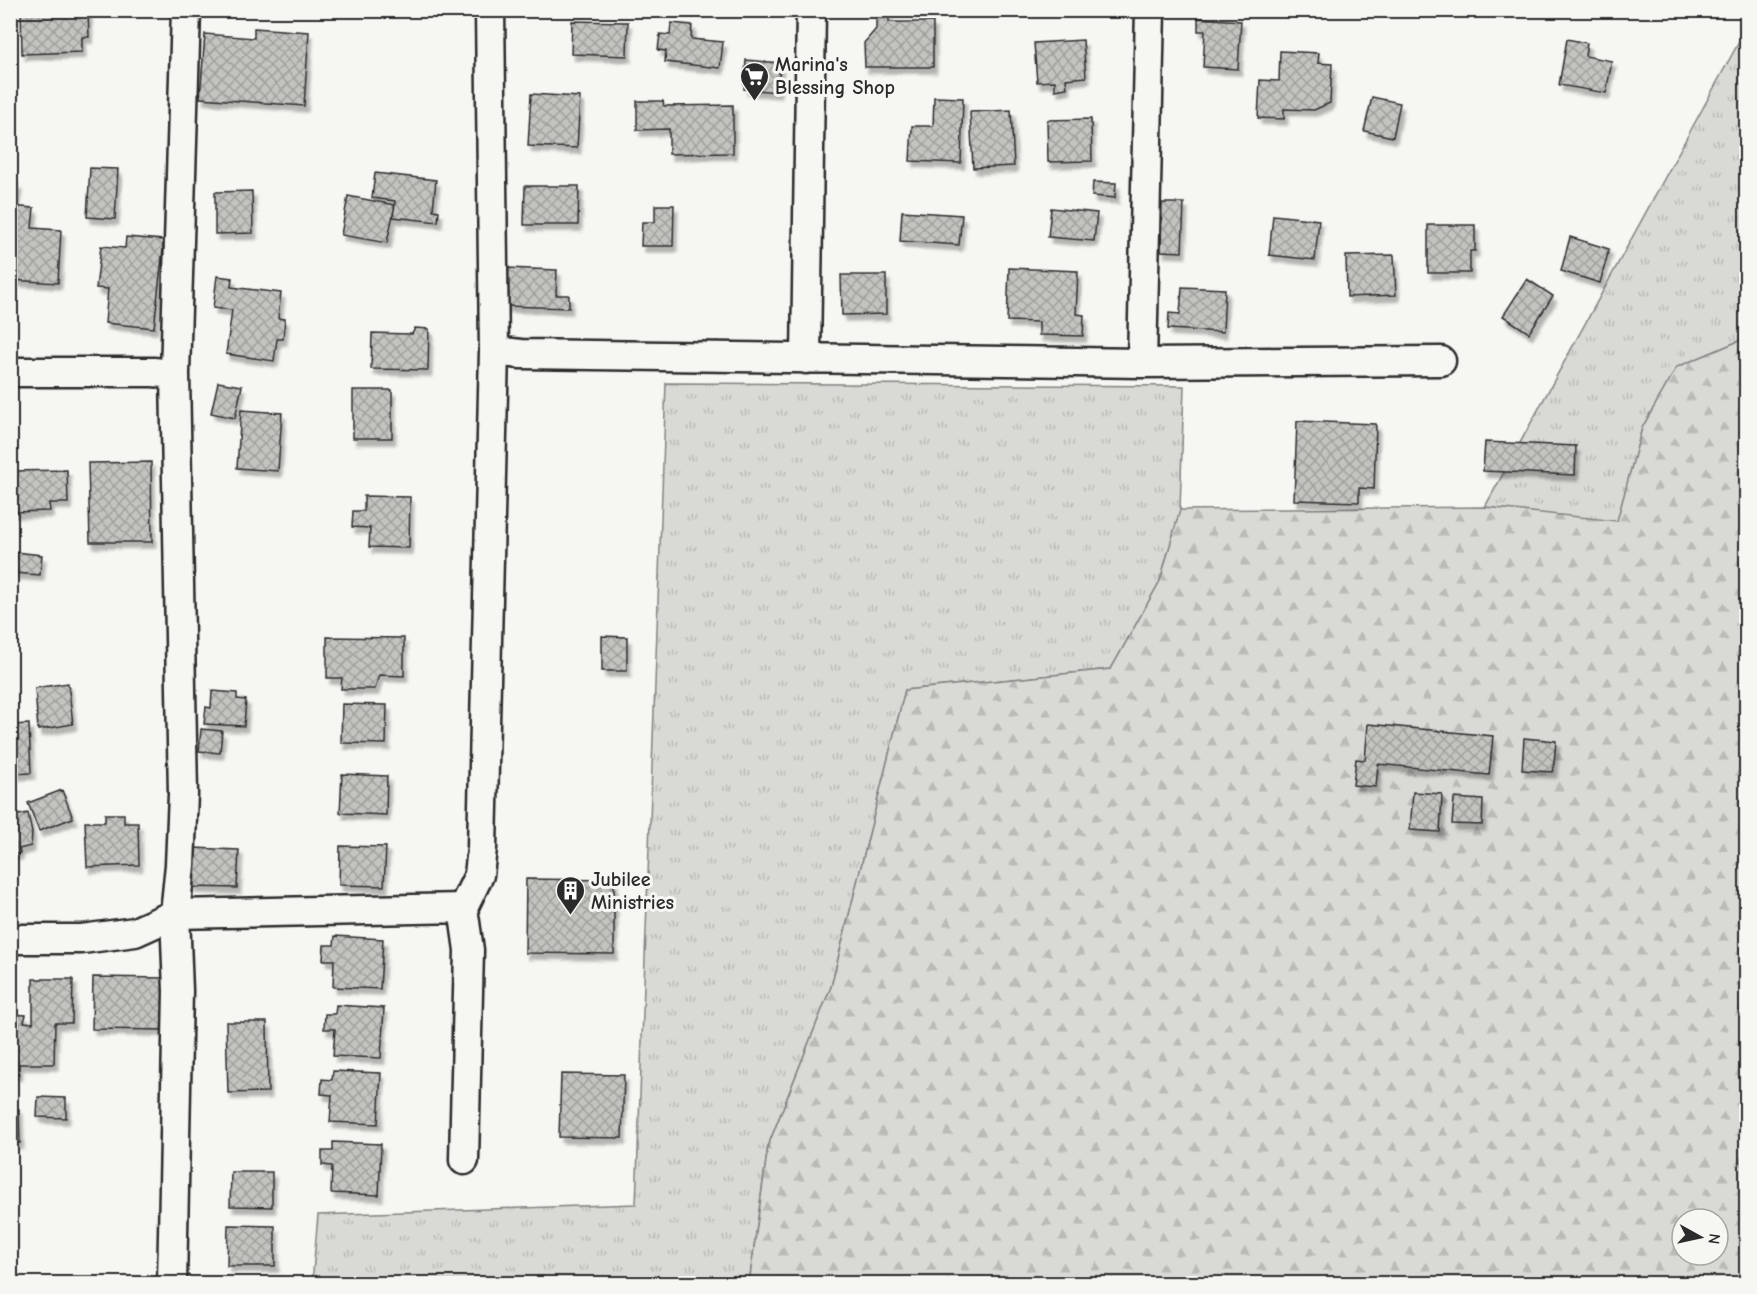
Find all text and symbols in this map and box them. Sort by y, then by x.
place label: Marina's Blessing Shop [775,53,895,99]
supermarket icon: Marina's Blessing Shop [738,60,770,102]
place label: Jubilee Ministries [591,868,674,914]
building icon: Jubilee Ministries [554,874,586,916]
north arrow [1670,1207,1730,1267]
text: N [1704,1233,1724,1245]

